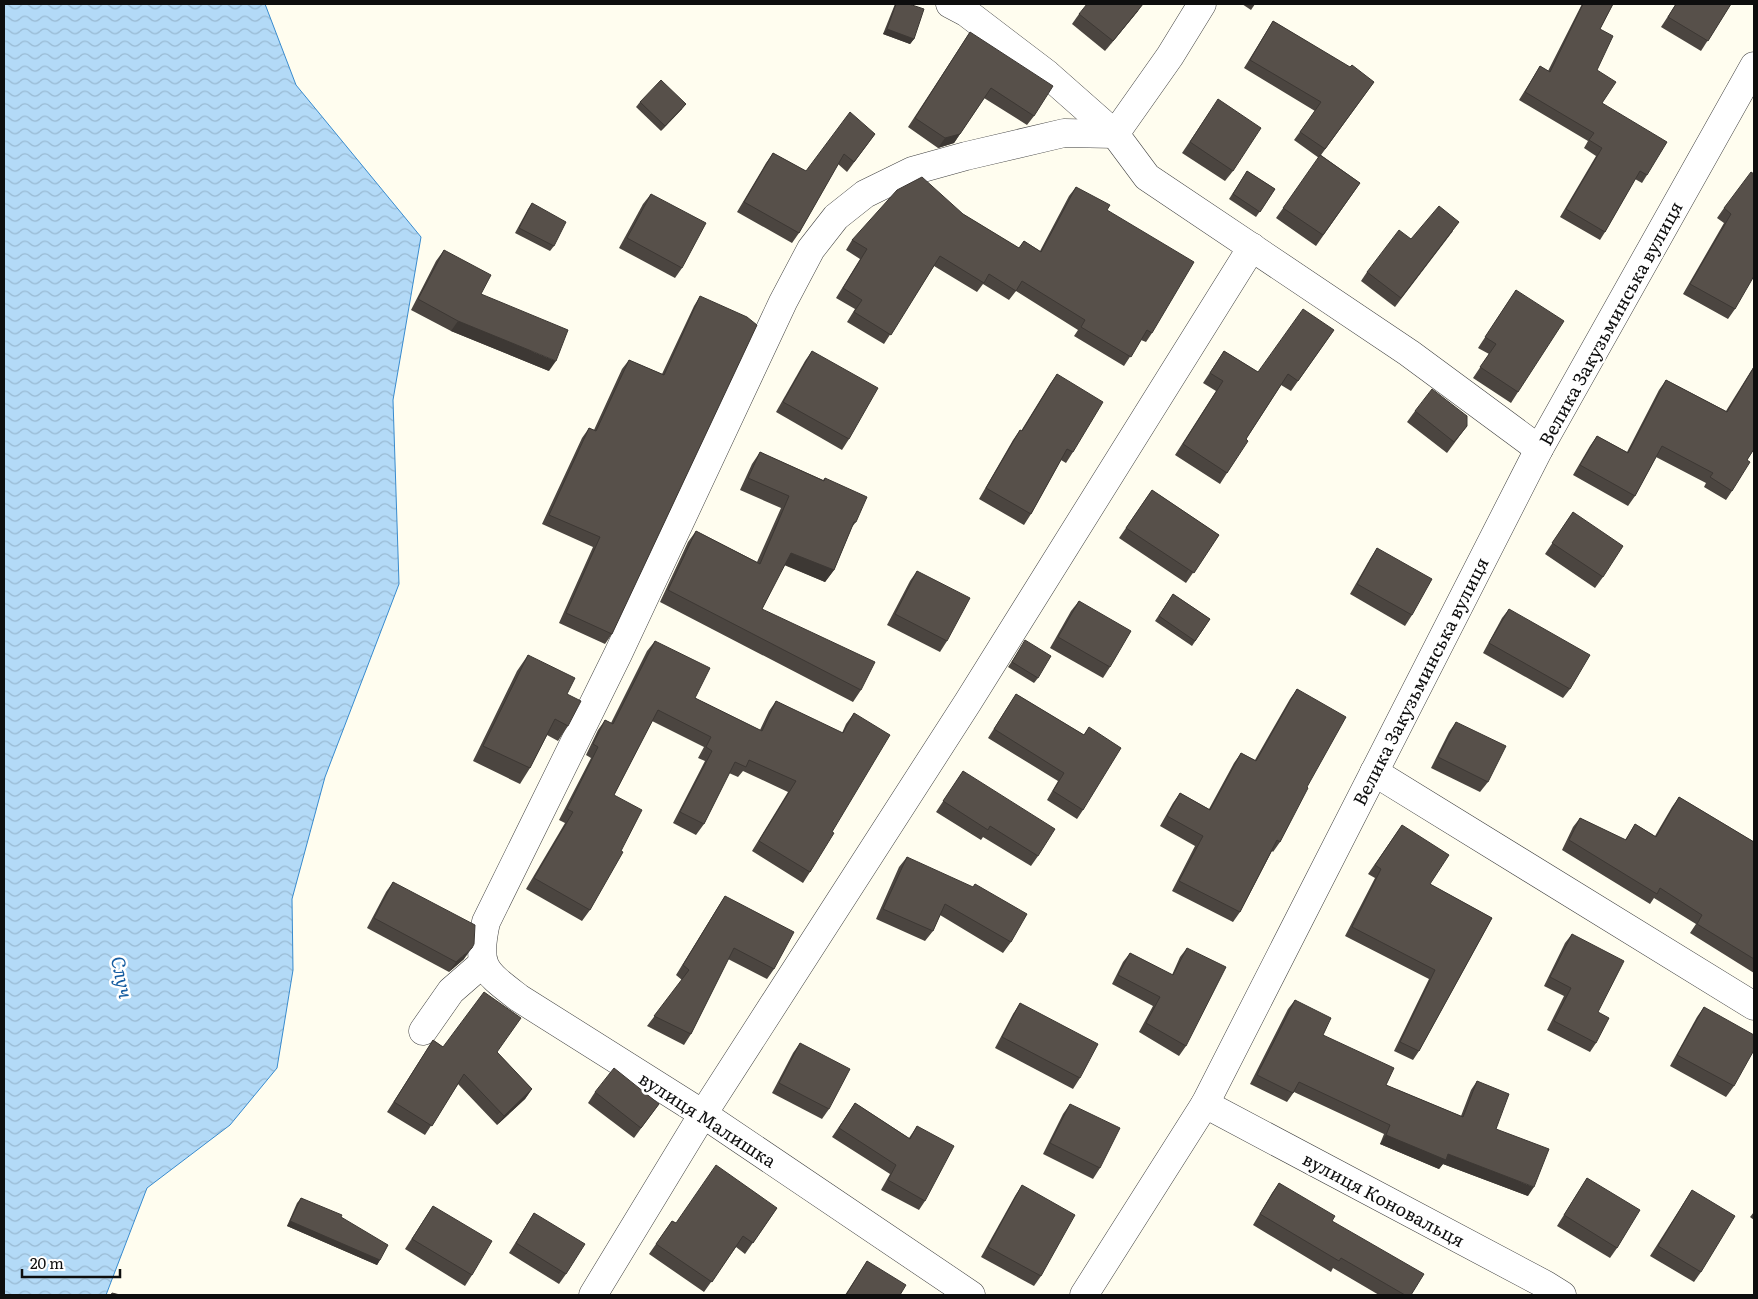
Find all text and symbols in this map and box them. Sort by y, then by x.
street label: Велика Закузьминська вулиця [1531,196,1689,450]
street label: Велика Закузьминська вулиця [1345,552,1495,810]
water label: Случ [105,953,141,1001]
street label: вулиця Малишка [634,1064,782,1174]
street label: вулиця Коновальця [1298,1145,1470,1253]
scale bar [22,1246,120,1278]
text: 20 m [30,1251,64,1274]

